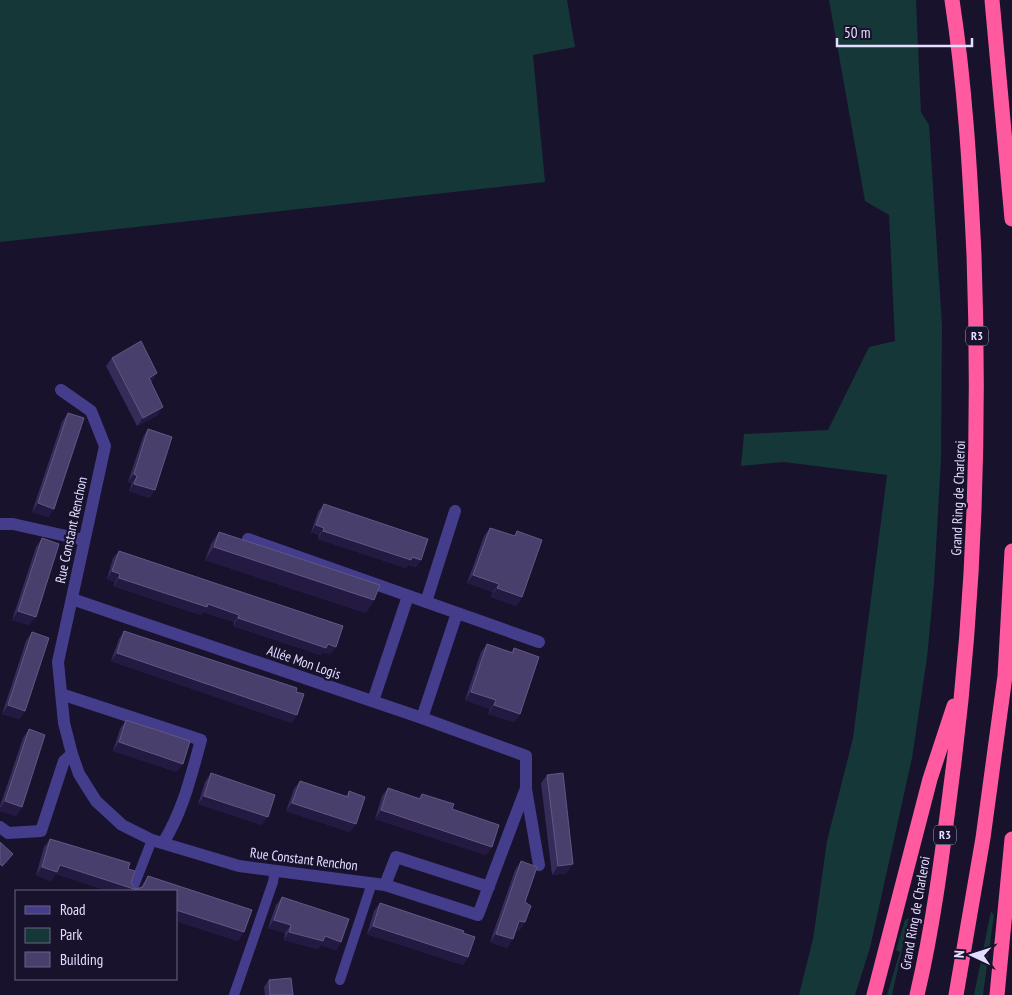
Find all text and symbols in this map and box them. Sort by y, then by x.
scale bar [837,15,972,47]
text: 50 m [844,23,870,42]
road number: R3 [966,326,988,346]
street label: Grand Ring de Charleroi [947,440,969,556]
street label: Rue Constant Renchon [51,475,91,585]
street label: Allée Mon Logis [265,641,343,683]
road number: R3 [934,826,956,844]
street label: Rue Constant Renchon [249,843,359,875]
street label: Grand Ring de Charleroi [896,855,934,971]
legend [15,890,178,980]
text: Road [60,900,86,919]
text: Park [60,925,82,944]
north arrow [947,930,997,980]
text: Building [60,950,103,969]
text: N [950,950,968,958]

